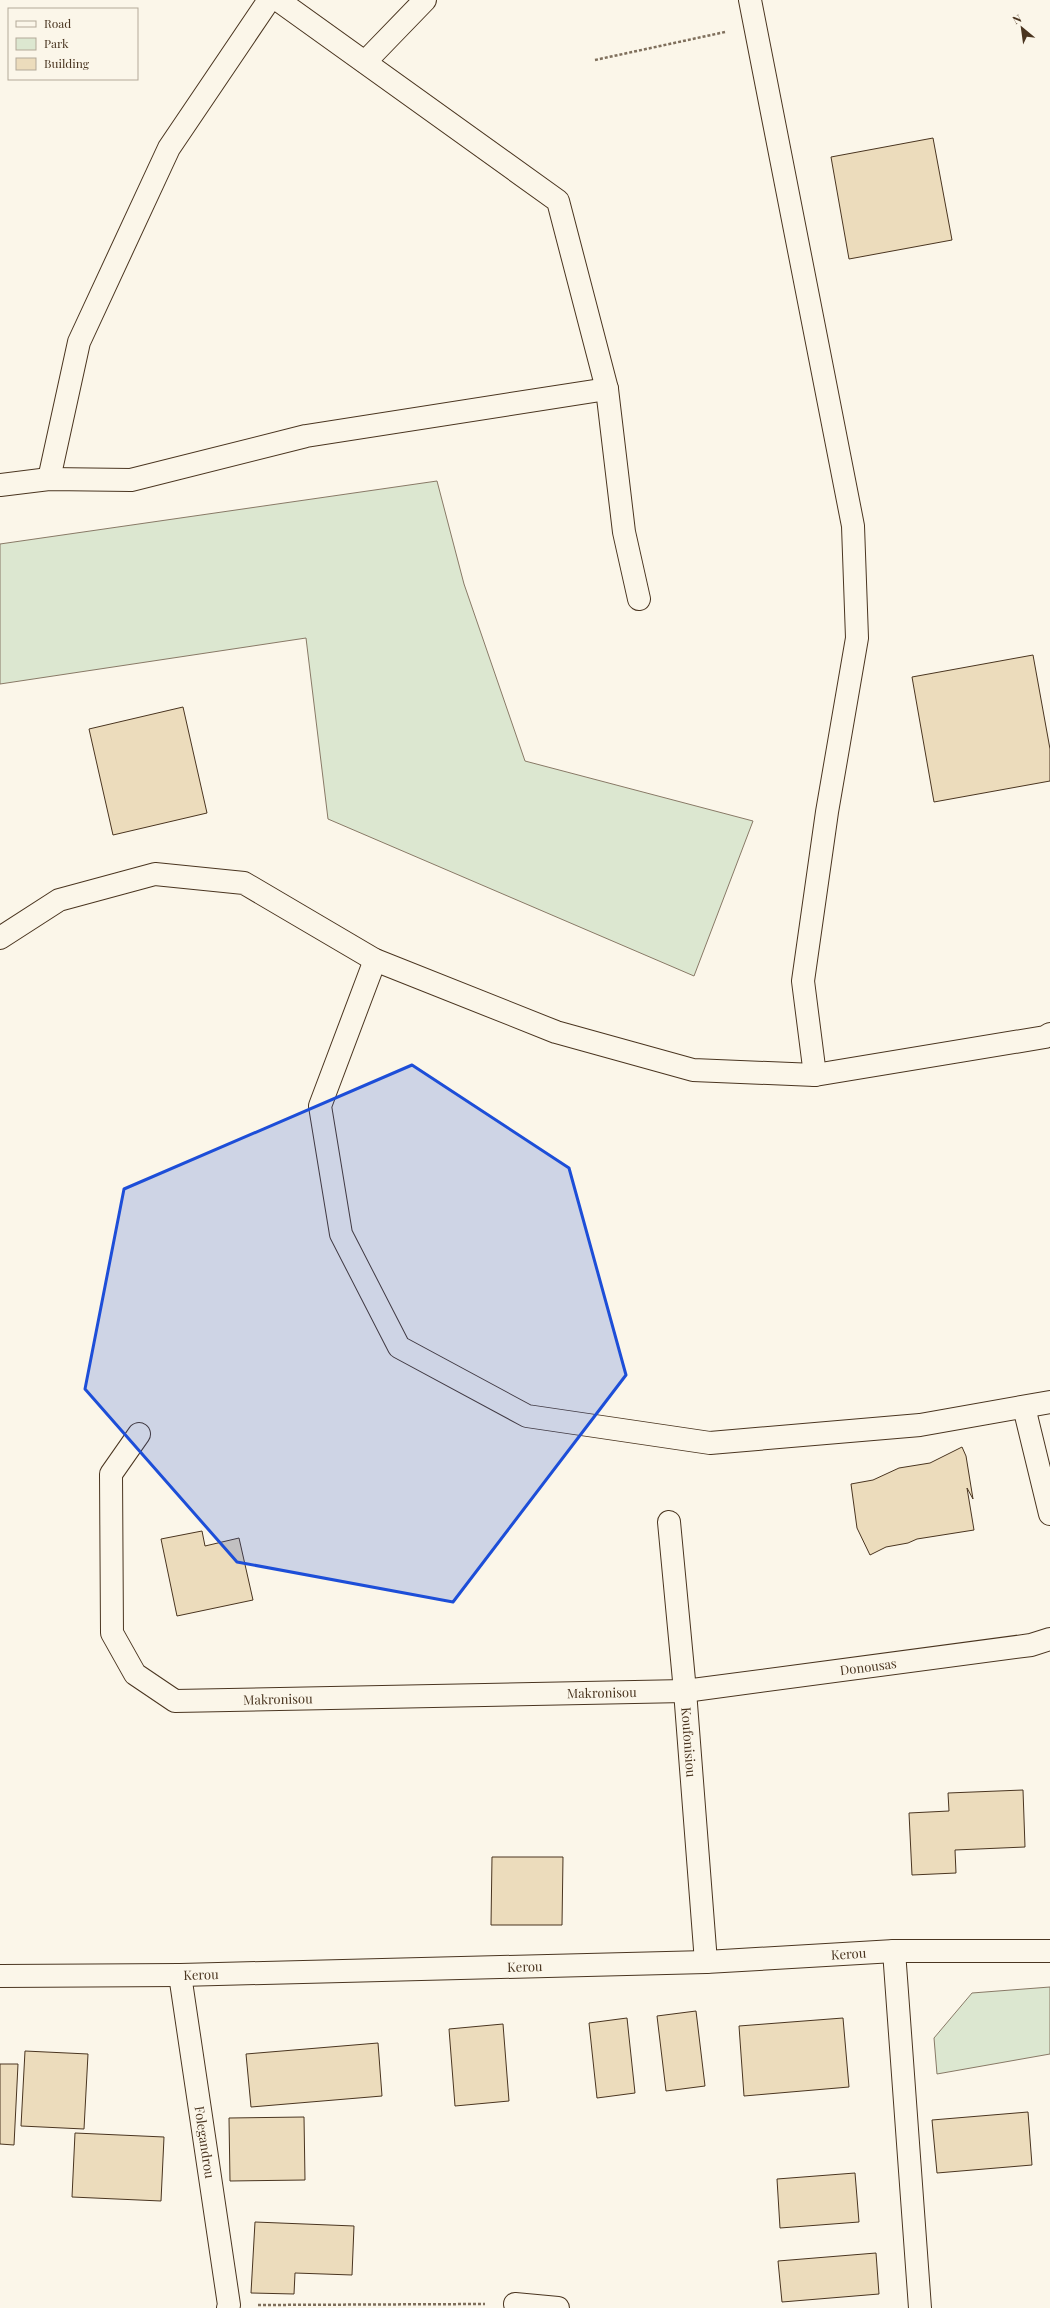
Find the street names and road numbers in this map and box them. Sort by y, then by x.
street label: Donousas [839,1654,898,1678]
street label: Makronisou [567,1683,637,1701]
street label: Makronisou [243,1689,313,1708]
street label: Koufonisiou [678,1706,701,1778]
street label: Kerou [830,1944,867,1963]
street label: Kerou [507,1957,543,1975]
street label: Kerou [183,1965,219,1983]
street label: Folegandrou [192,2105,219,2180]

